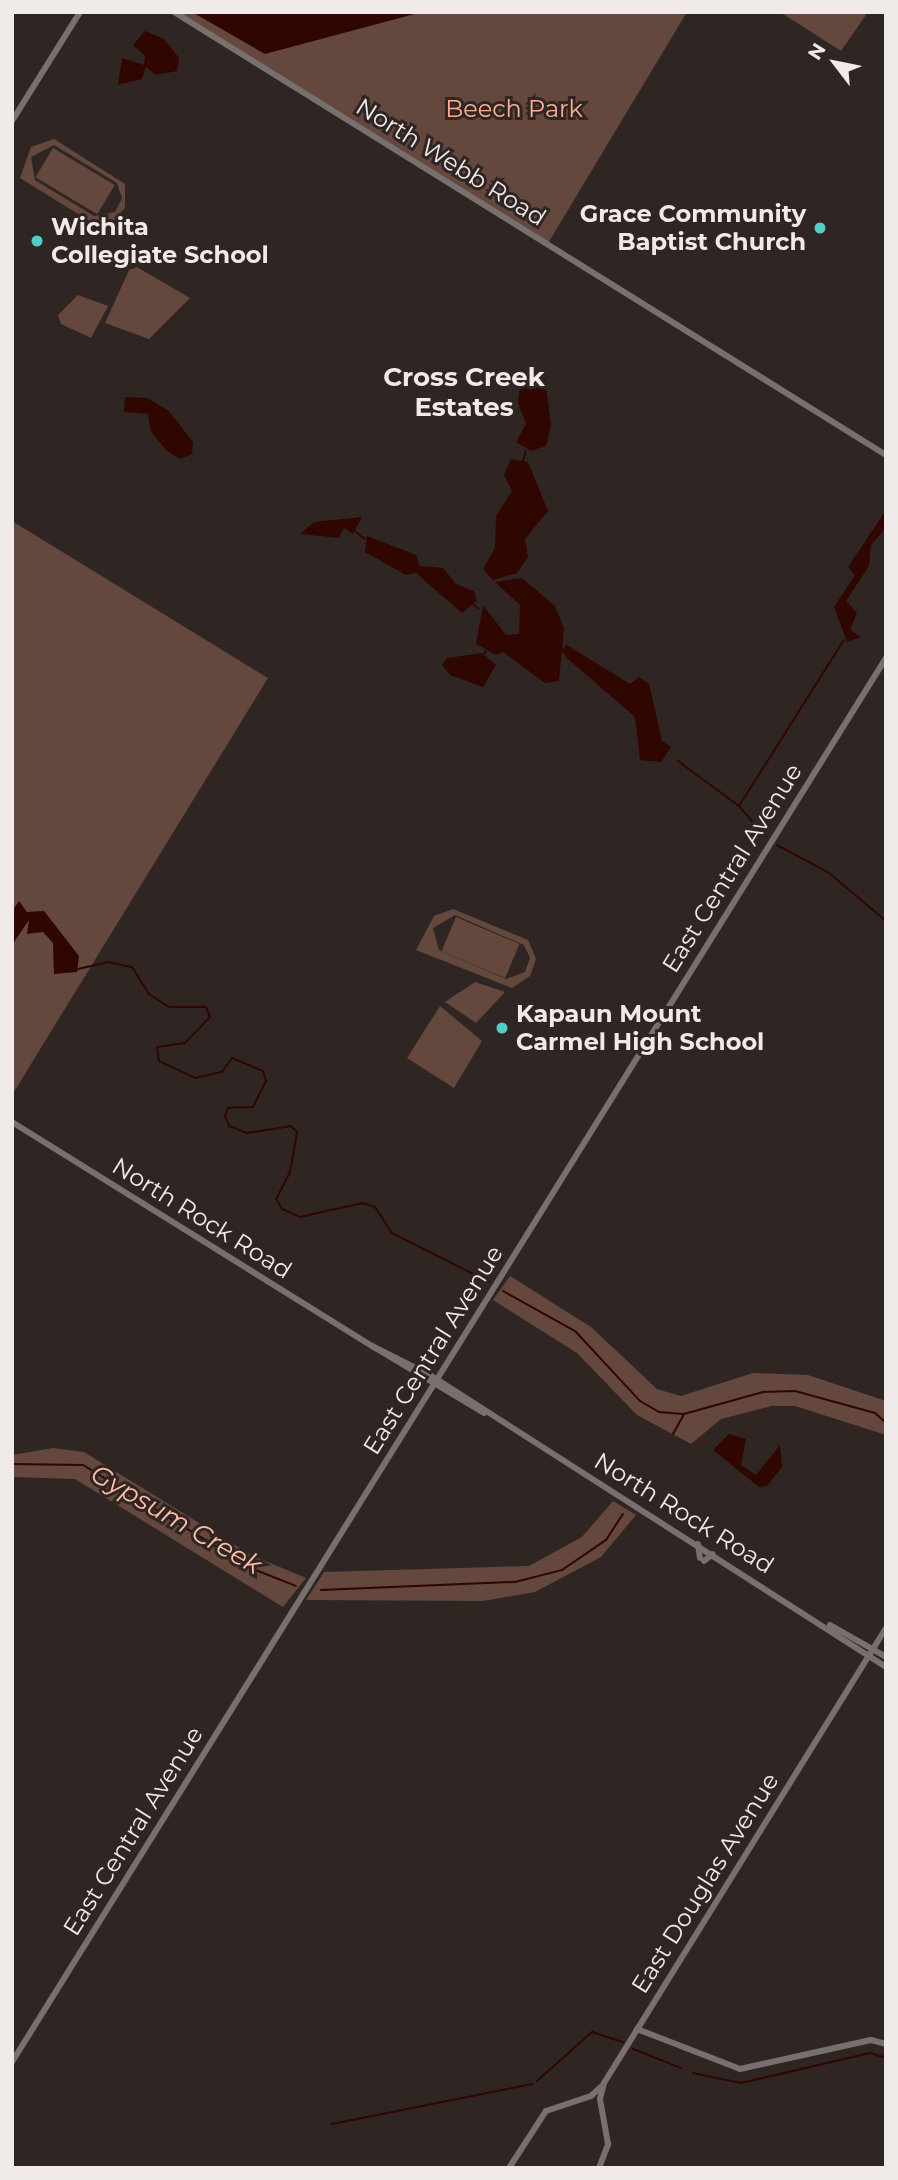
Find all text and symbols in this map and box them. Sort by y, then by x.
north arrow [800,28,870,98]
text: N [803,39,831,64]
street label: North Webb Road [351,92,551,232]
park label: Beech Park [445,95,583,123]
place label: Grace Community Baptist Church [580,200,806,256]
place label: Wichita Collegiate School [51,213,269,269]
marker: Grace Community Baptist Church [812,220,828,236]
marker: Wichita Collegiate School [29,233,45,249]
district label: Cross Creek Estates [383,362,545,424]
street label: East Central Avenue [656,758,808,978]
place label: Kapaun Mount Carmel High School [516,1000,764,1056]
marker: Kapaun Mount Carmel High School [494,1020,510,1036]
street label: North Rock Road [107,1151,297,1285]
street label: East Central Avenue [357,1240,509,1460]
street label: North Rock Road [589,1446,779,1580]
water label: Gypsum Creek [85,1458,267,1582]
street label: East Central Avenue [57,1721,209,1941]
street label: East Douglas Avenue [625,1767,785,1999]

